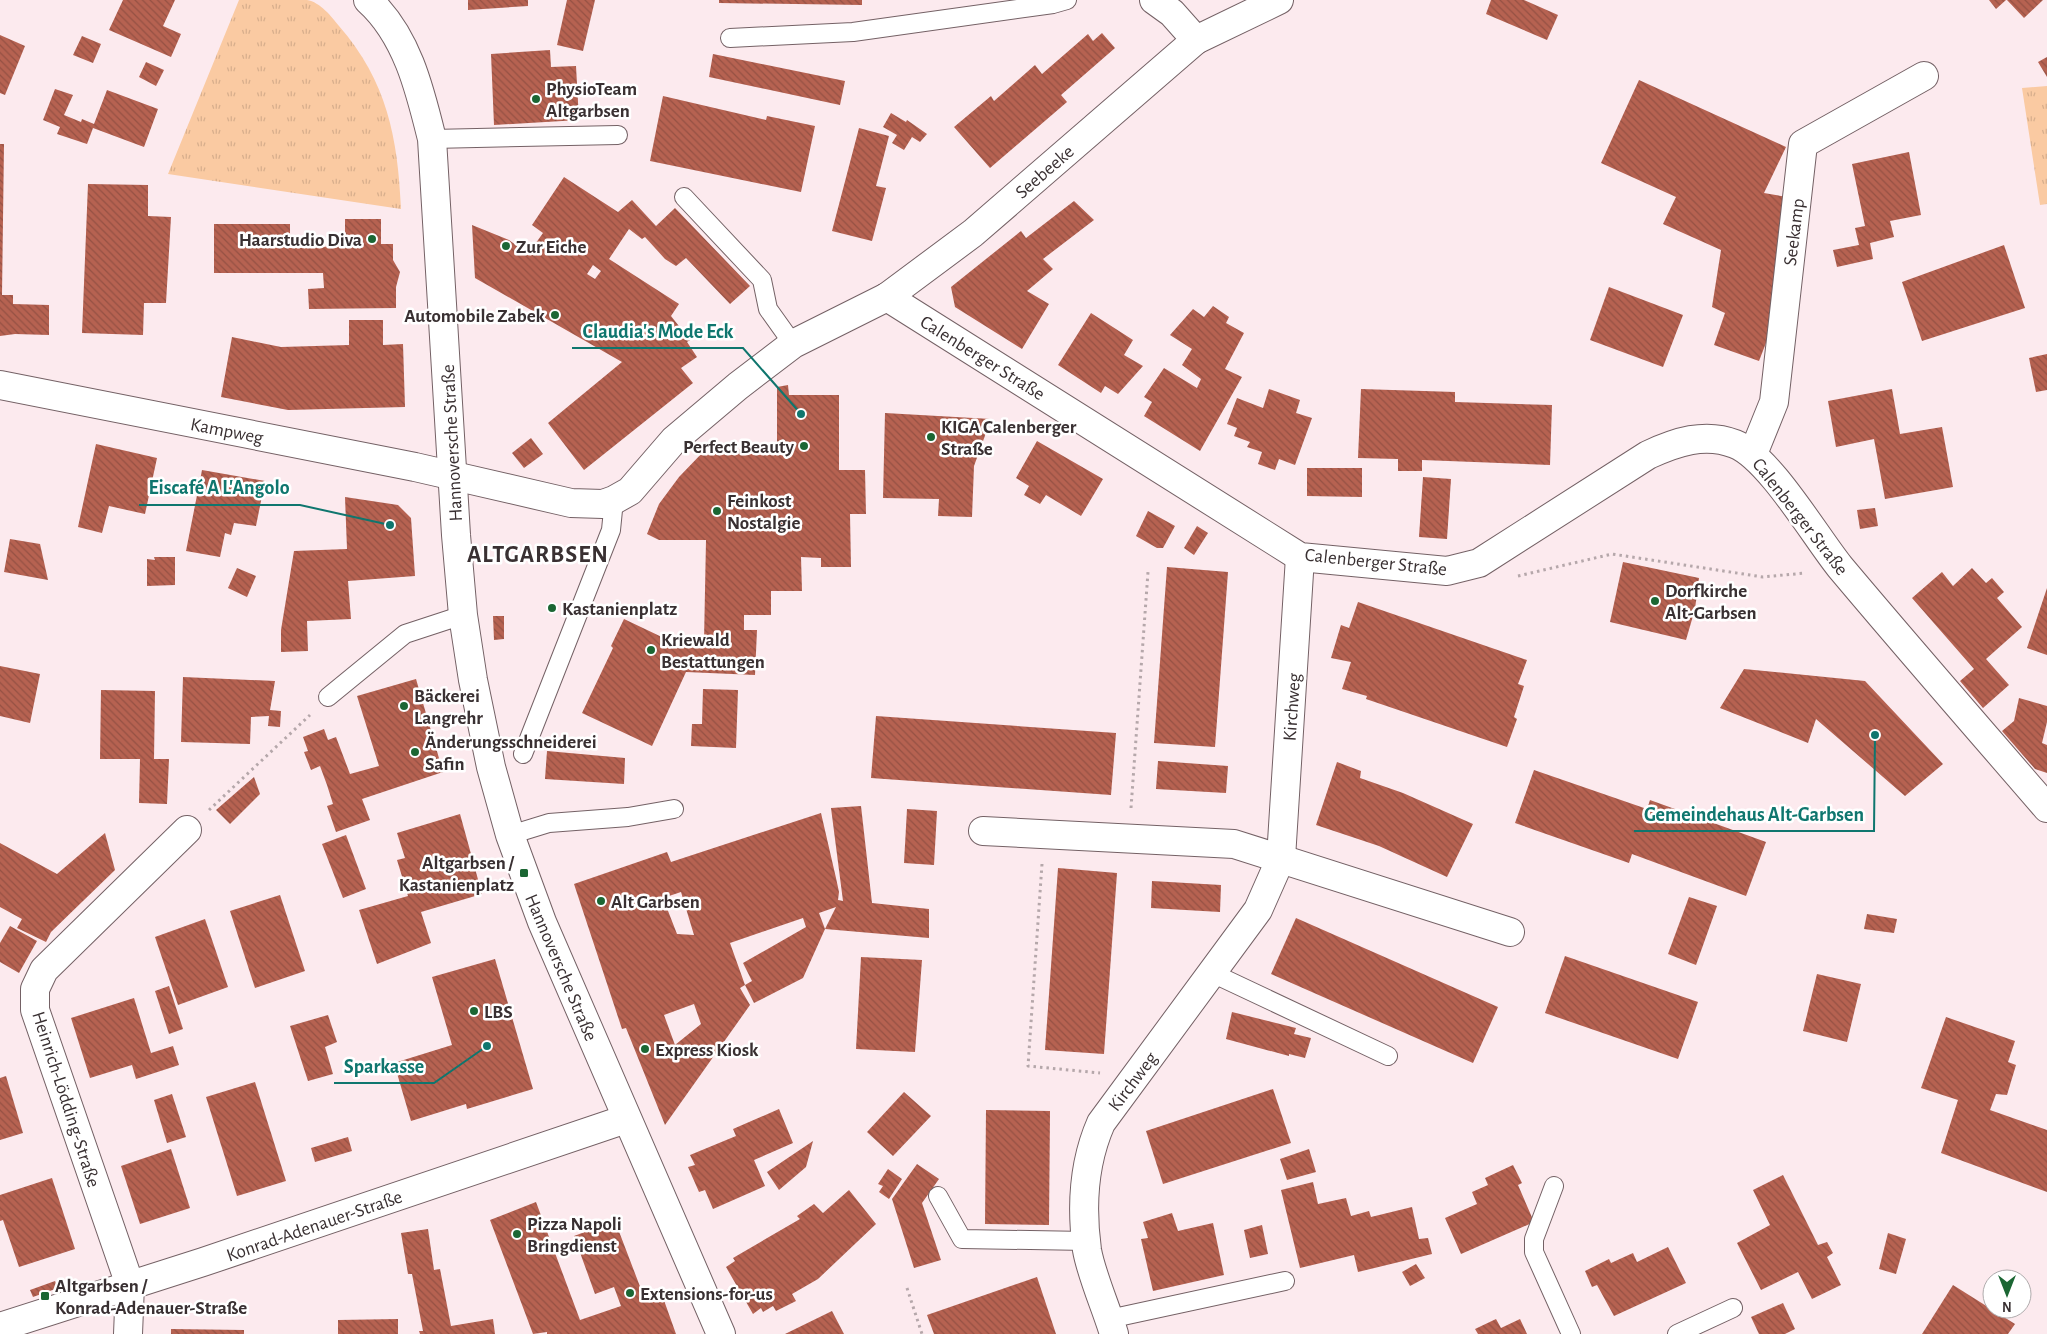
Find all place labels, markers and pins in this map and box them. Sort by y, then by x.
place label: PhysioTeam Altgarbsen [546,80,637,121]
marker: PhysioTeam Altgarbsen [530,93,542,105]
place label: Haarstudio Diva [239,231,362,250]
marker: Haarstudio Diva [366,233,378,245]
place label: Zur Eiche [516,238,586,257]
marker: Zur Eiche [500,240,512,252]
place label: Automobile Zabek [404,307,546,326]
marker: Automobile Zabek [549,309,561,321]
callout: Claudia's Mode Eck [572,313,743,348]
place label: KIGA Calenberger Straße [941,418,1077,459]
marker: KIGA Calenberger Straße [925,431,937,443]
place label: Perfect Beauty [683,438,794,457]
marker: Perfect Beauty [798,440,810,452]
callout: Eiscafé A L'Angolo [139,470,300,505]
place label: Feinkost Nostalgie [727,492,801,533]
marker: Feinkost Nostalgie [711,505,723,517]
place label: Dorfkirche Alt-Garbsen [1665,582,1757,623]
marker: Dorfkirche Alt-Garbsen [1649,595,1661,607]
place label: Kastanienplatz [562,600,677,619]
marker: Kastanienplatz [546,602,558,614]
place label: Kriewald Bestattungen [661,631,765,672]
marker: Kriewald Bestattungen [645,644,657,656]
place label: Bäckerei Langrehr [414,687,483,728]
marker: Bäckerei Langrehr [398,700,410,712]
place label: Änderungsschneiderei Safin [425,731,597,774]
marker: Änderungsschneiderei Safin [409,746,421,758]
callout: Gemeindehaus Alt-Garbsen [1634,796,1874,831]
place label: Altgarbsen / Kastanienplatz [399,854,515,895]
marker: Altgarbsen / Kastanienplatz [518,867,530,879]
place label: Alt Garbsen [611,893,700,912]
marker: Alt Garbsen [595,895,607,907]
place label: LBS [484,1003,513,1022]
marker: LBS [468,1005,480,1017]
place label: Express Kiosk [655,1041,759,1060]
marker: Express Kiosk [639,1043,651,1055]
callout: Sparkasse [334,1048,434,1083]
place label: Pizza Napoli Bringdienst [527,1215,622,1256]
marker: Pizza Napoli Bringdienst [511,1228,523,1240]
place label: Altgarbsen / Konrad-Adenauer-Straße [55,1277,247,1318]
place label: Extensions-for-us [640,1285,773,1304]
marker: Extensions-for-us [624,1287,636,1299]
marker: Altgarbsen / Konrad-Adenauer-Straße [39,1290,51,1302]

